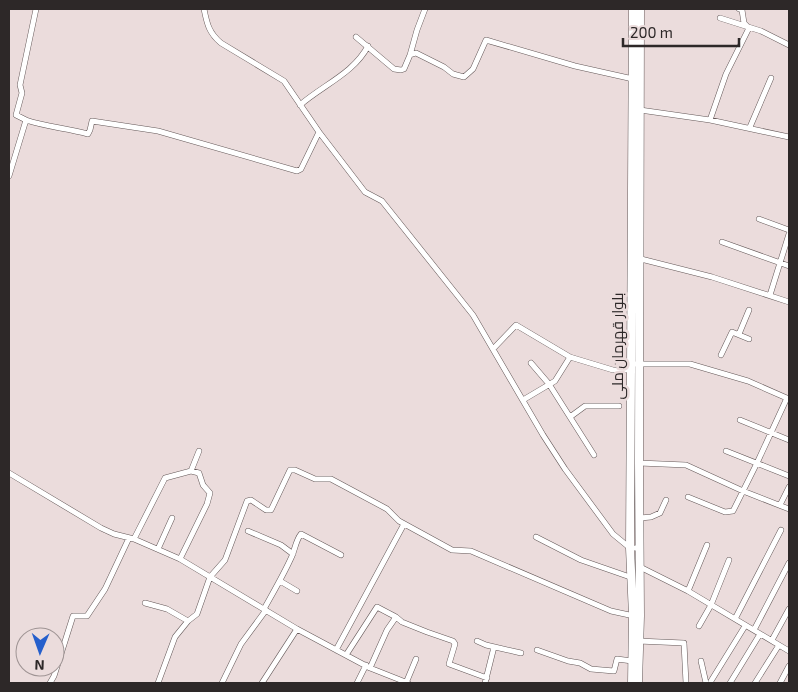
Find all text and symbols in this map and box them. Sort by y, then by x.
scale bar [623,15,739,47]
text: 200 m [630,23,673,41]
street label: بلوار قهرمان ملی [608,293,628,400]
north arrow [15,627,65,677]
text: N [34,657,45,674]

